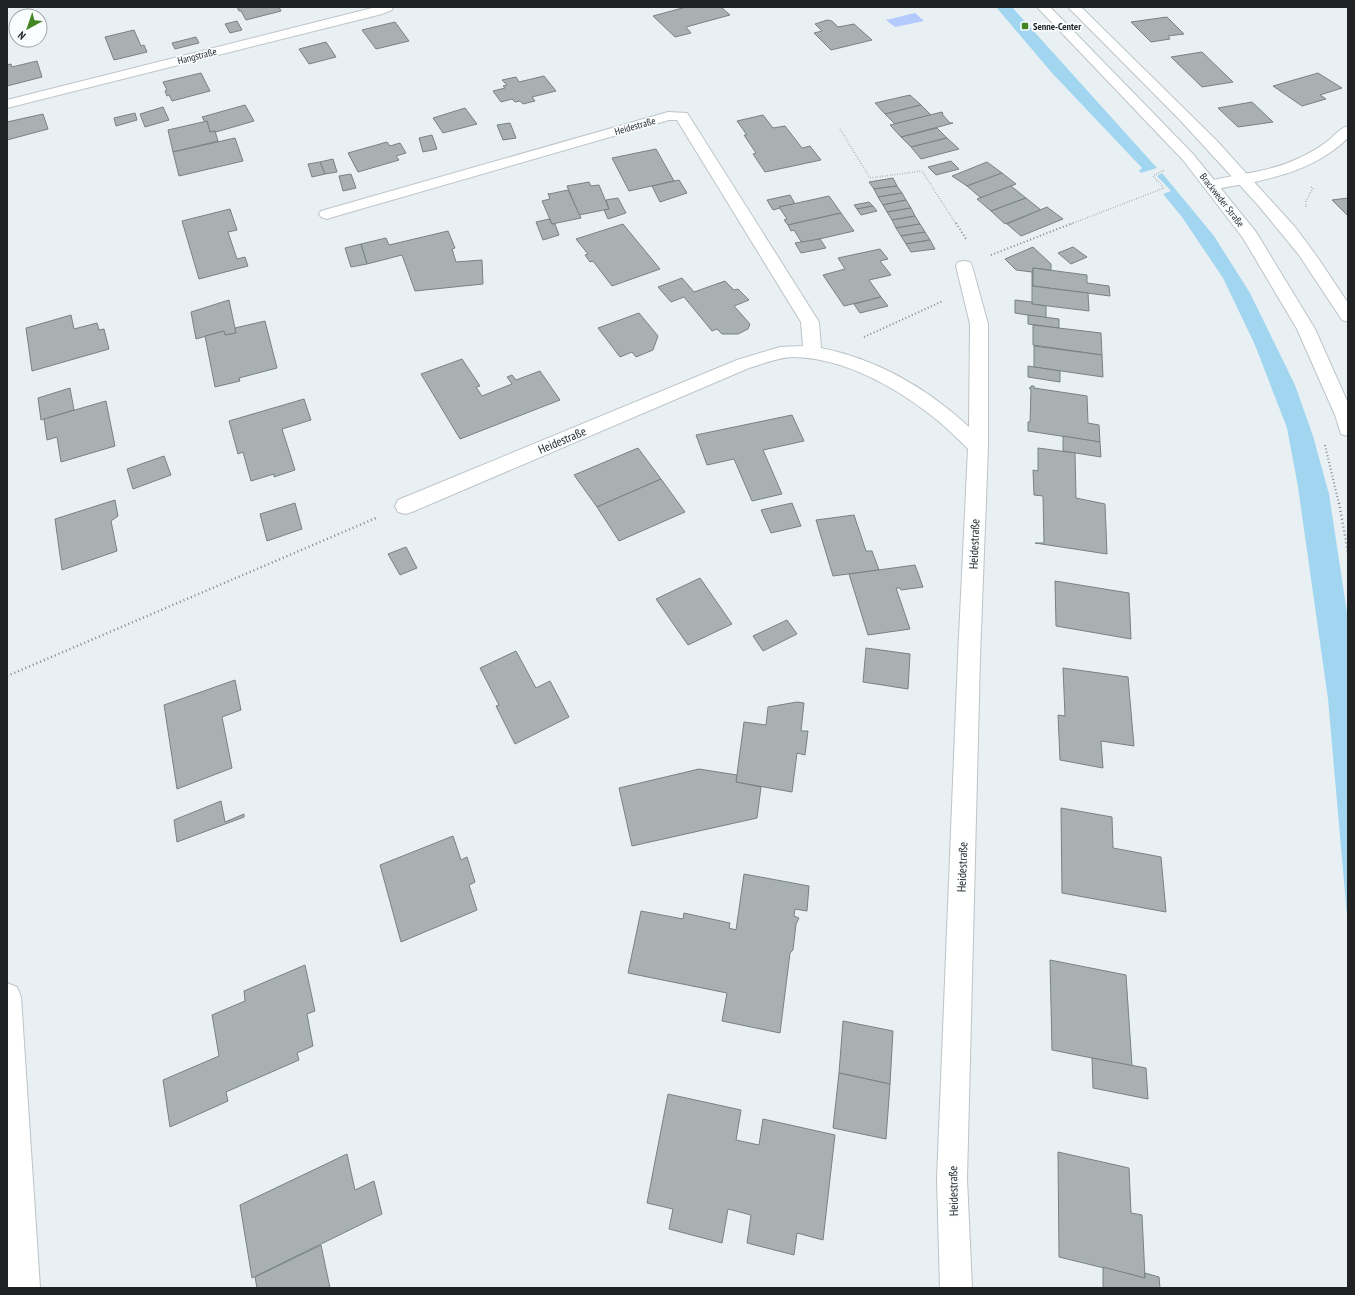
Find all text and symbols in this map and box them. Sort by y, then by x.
north arrow [8,8,48,48]
place label: Senne-Center [1033,20,1081,33]
marker: Senne-Center [1020,21,1030,31]
text: N [15,28,28,43]
street label: Hangstraße [176,45,218,67]
street label: Heidestraße [613,114,657,138]
street label: Brackweder Straße [1197,170,1247,230]
street label: Heidestraße [536,423,588,457]
street label: Heidestraße [966,519,982,569]
street label: Heidestraße [954,842,970,892]
street label: Heidestraße [945,1166,961,1216]

